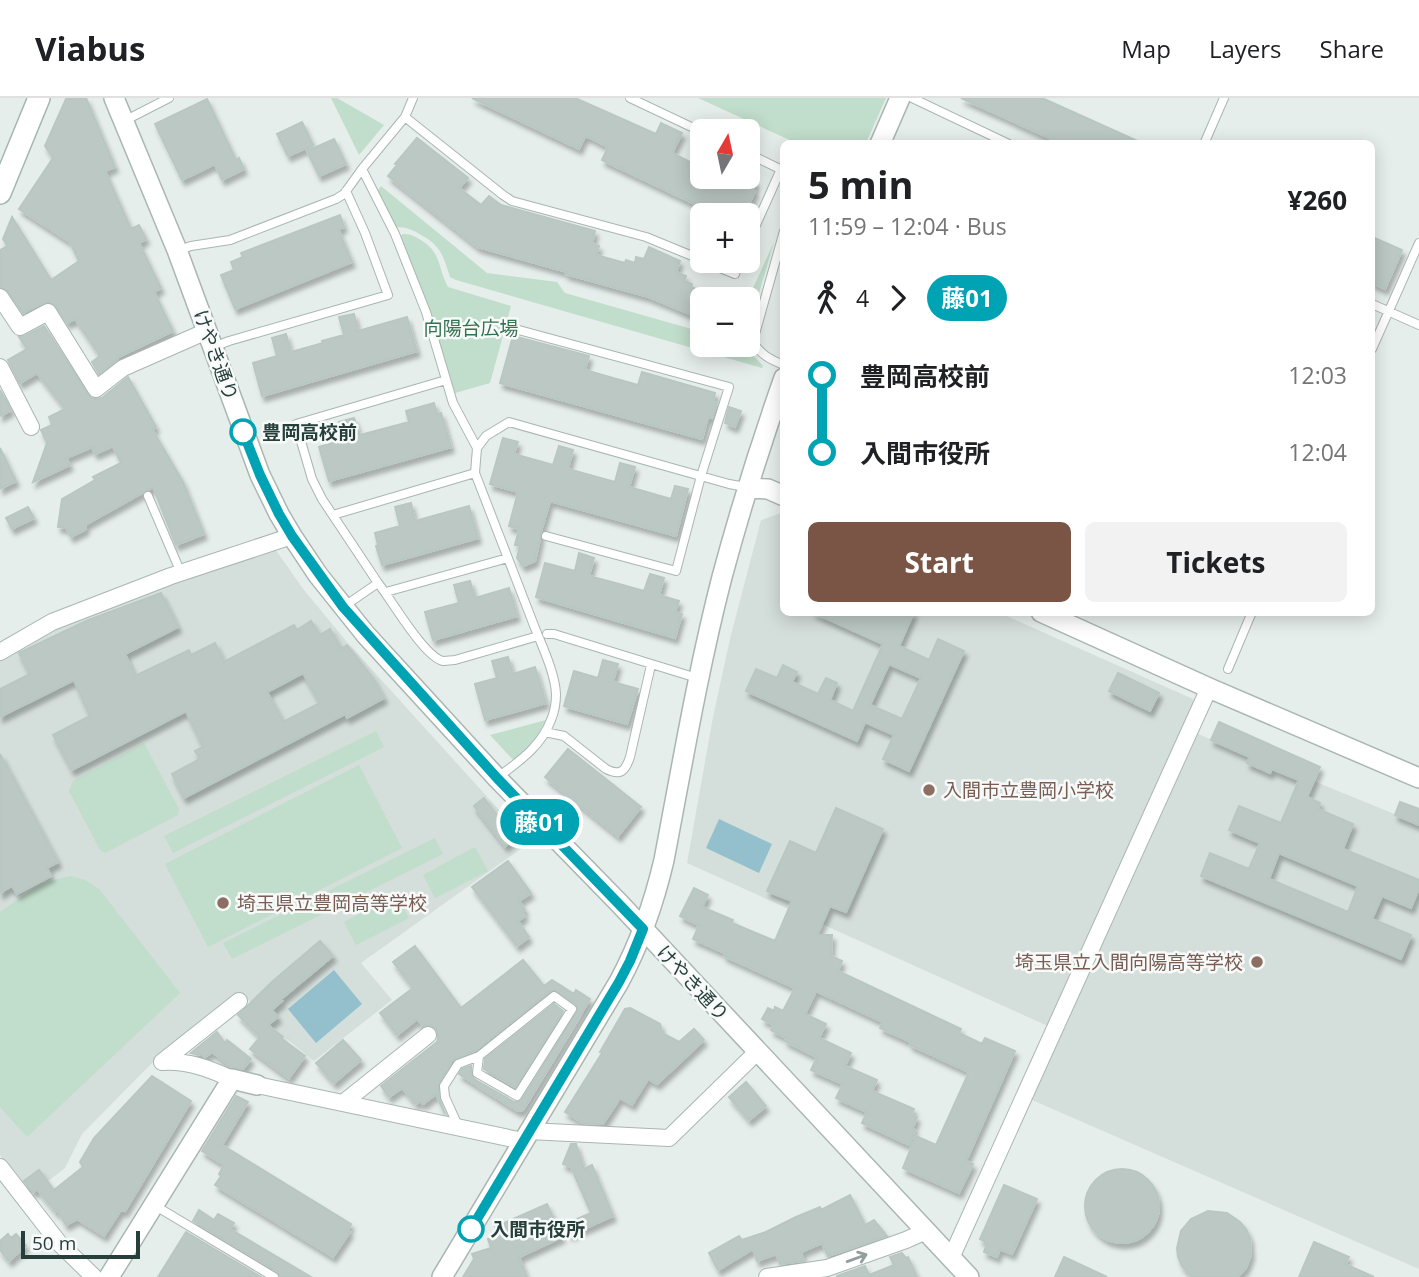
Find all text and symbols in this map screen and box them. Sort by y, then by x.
text: Viabus [35,26,145,71]
text: Map [1121,32,1171,65]
text: Layers [1209,32,1282,65]
text: Share [1320,32,1384,65]
north arrow [690,119,760,189]
map controls [690,119,760,357]
text: 5 min [808,158,913,210]
text: ¥260 [1288,182,1347,218]
button: + [690,203,760,273]
text: 11:59 – 12:04 · Bus [808,210,1007,242]
icon: walk [808,279,846,317]
icon: forward [879,279,917,317]
text: 藤01 [941,281,993,314]
text: 4 [856,282,869,314]
button: − [690,287,760,357]
street label: けやき通り [188,306,244,404]
park label: 向陽台広場 [423,315,519,341]
text: 豊岡高校前 [860,358,990,394]
text: 12:03 [1288,359,1347,391]
marker: 豊岡高校前 [230,419,256,445]
place label: 豊岡高校前 [262,419,357,445]
text: 入間市役所 [860,435,990,471]
text: 12:04 [1288,436,1347,468]
button: Start [808,522,1071,602]
button: Tickets [1085,522,1347,602]
place label: 入間市立豊岡小学校 [943,777,1114,803]
marker: 入間市立豊岡小学校 [921,782,937,798]
line badge: 藤01 [500,799,580,845]
text: 藤01 [514,805,566,838]
place label: 埼玉県立豊岡高等学校 [237,890,427,916]
marker: 埼玉県立豊岡高等学校 [215,895,231,911]
street label: けやき通り [651,939,735,1027]
place label: 埼玉県立入間向陽高等学校 [1015,949,1243,975]
marker: 埼玉県立入間向陽高等学校 [1249,954,1265,970]
marker: 入間市役所 [458,1216,484,1242]
place label: 入間市役所 [490,1216,585,1242]
scale bar [21,1228,140,1260]
text: 50 m [32,1230,76,1256]
one-way arrow [846,1251,868,1263]

